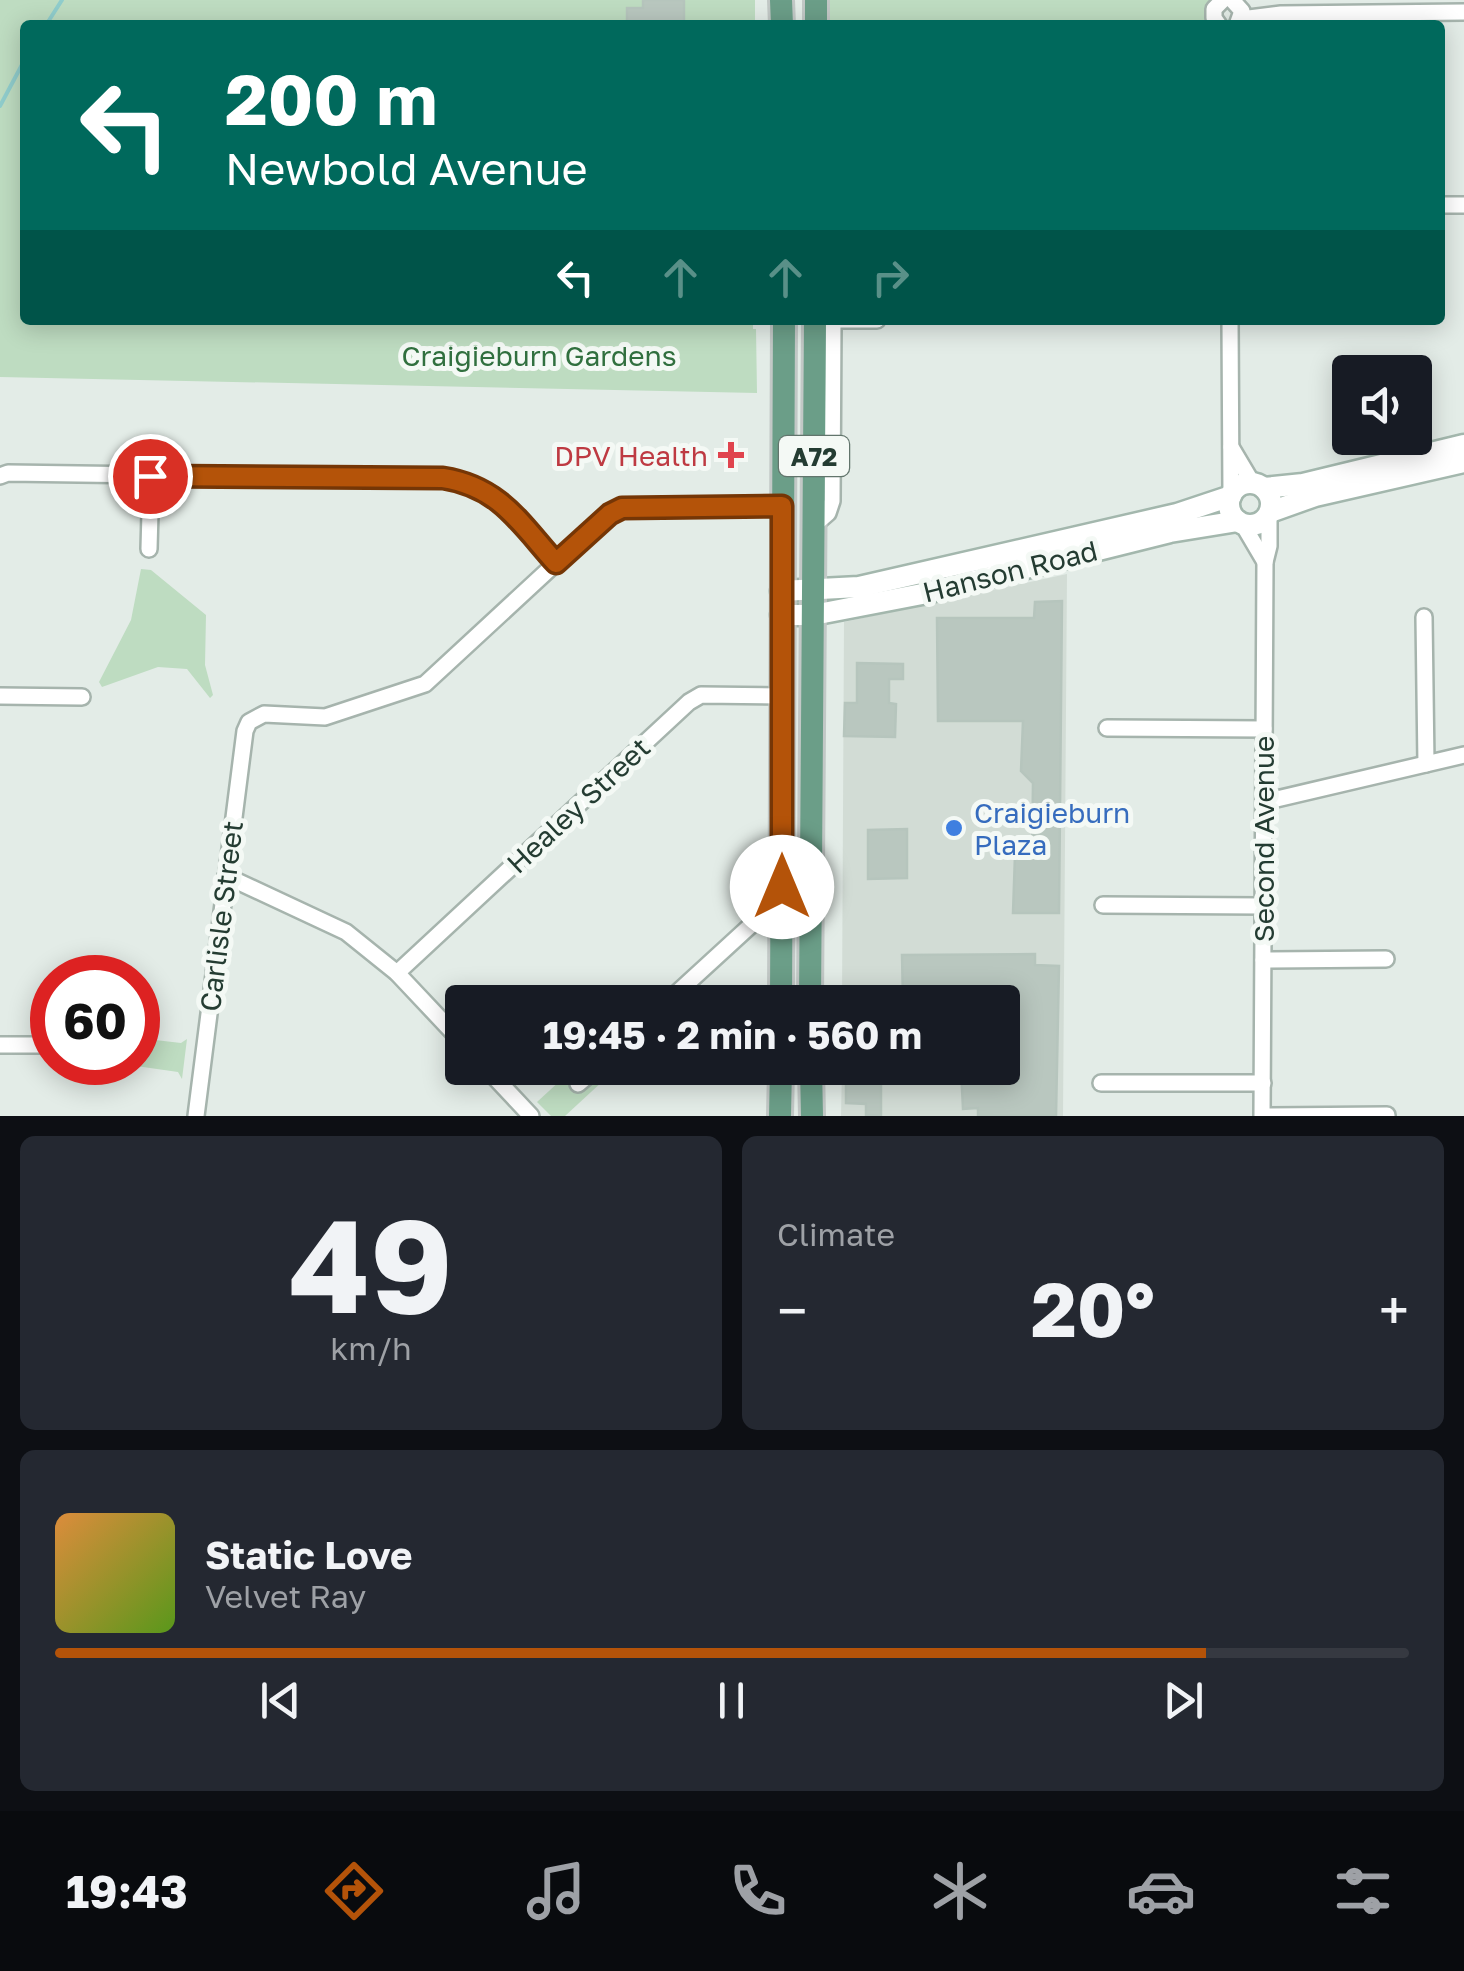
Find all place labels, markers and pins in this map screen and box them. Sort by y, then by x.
pin [108,434,193,519]
place label: DPV Health [554,439,708,472]
marker: DPV Health [718,442,744,468]
place label: Craigieburn Plaza [974,796,1130,861]
marker: Craigieburn Plaza [943,817,965,839]

